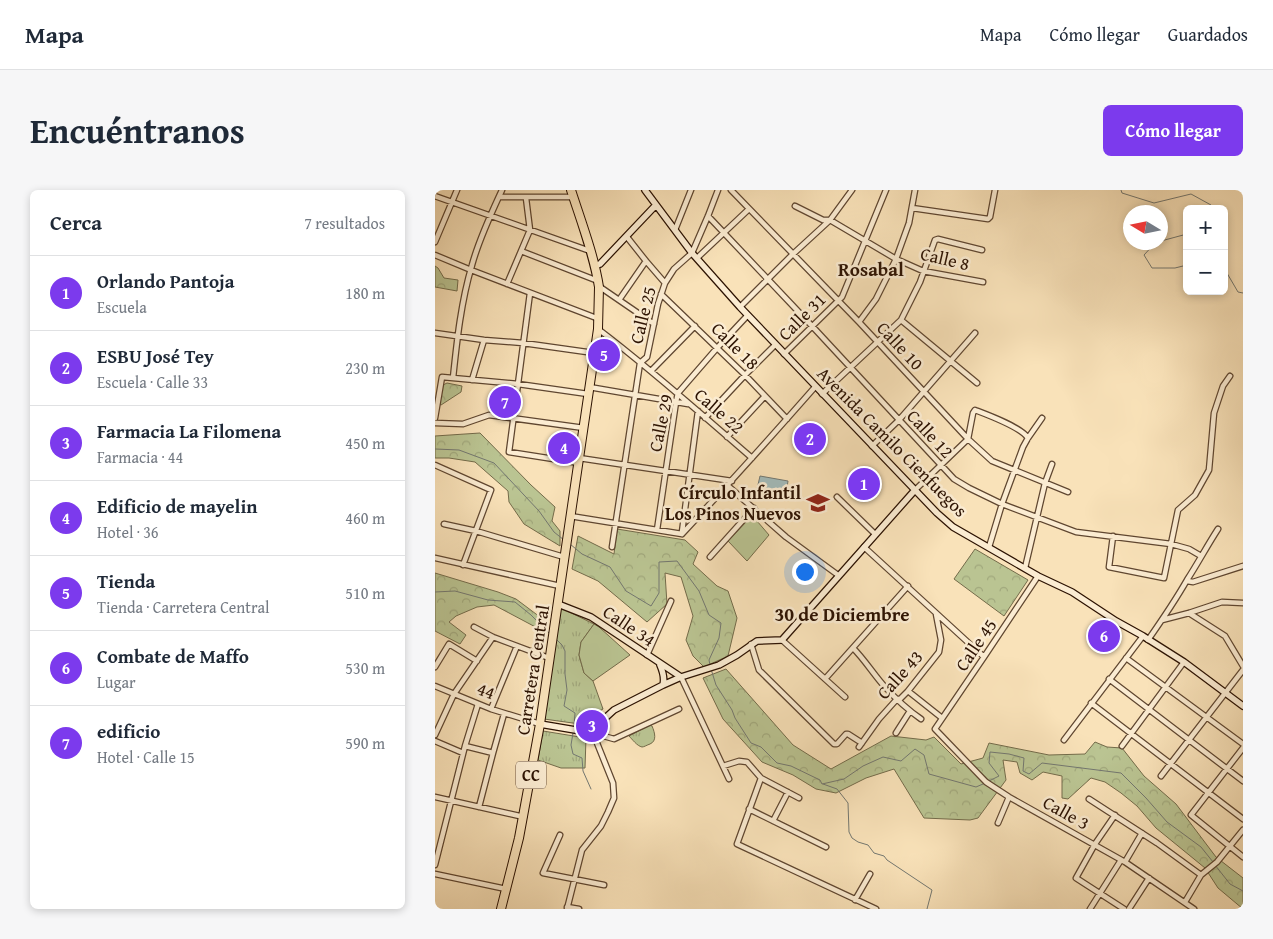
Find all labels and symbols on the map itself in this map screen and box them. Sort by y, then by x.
north arrow [1123,205,1168,250]
street label: Calle 8 [918,240,972,277]
district label: Rosabal [838,255,904,283]
street label: Calle 25 [622,283,663,346]
street label: Calle 31 [772,287,832,347]
street label: Calle 10 [871,315,930,376]
street label: Calle 18 [705,316,765,376]
pin: 5 [588,336,620,374]
street label: Avenida Camilo Cienfuegos [811,360,974,523]
street label: Calle 22 [689,381,750,440]
pin: 7 [489,383,521,421]
street label: Calle 29 [641,392,680,454]
street label: Calle 12 [901,403,960,464]
pin: 2 [794,420,826,458]
pin: 4 [548,429,580,467]
pin: 1 [848,465,880,503]
place label: Círculo Infantil Los Pinos Nuevos [665,479,801,527]
school or university icon: Círculo Infantil Los Pinos Nuevos [805,490,831,516]
your location [792,559,818,585]
street label: Calle 34 [598,598,661,653]
district label: 30 de Diciembre [775,600,910,628]
street label: Carretera Central [509,603,556,737]
street label: Calle 45 [948,613,1003,676]
pin: 6 [1088,617,1120,655]
street label: Calle 43 [870,644,929,705]
street label: 44 [473,675,499,706]
pin: 3 [576,707,608,745]
road number: CC [516,762,546,788]
street label: Calle 3 [1038,789,1094,836]

